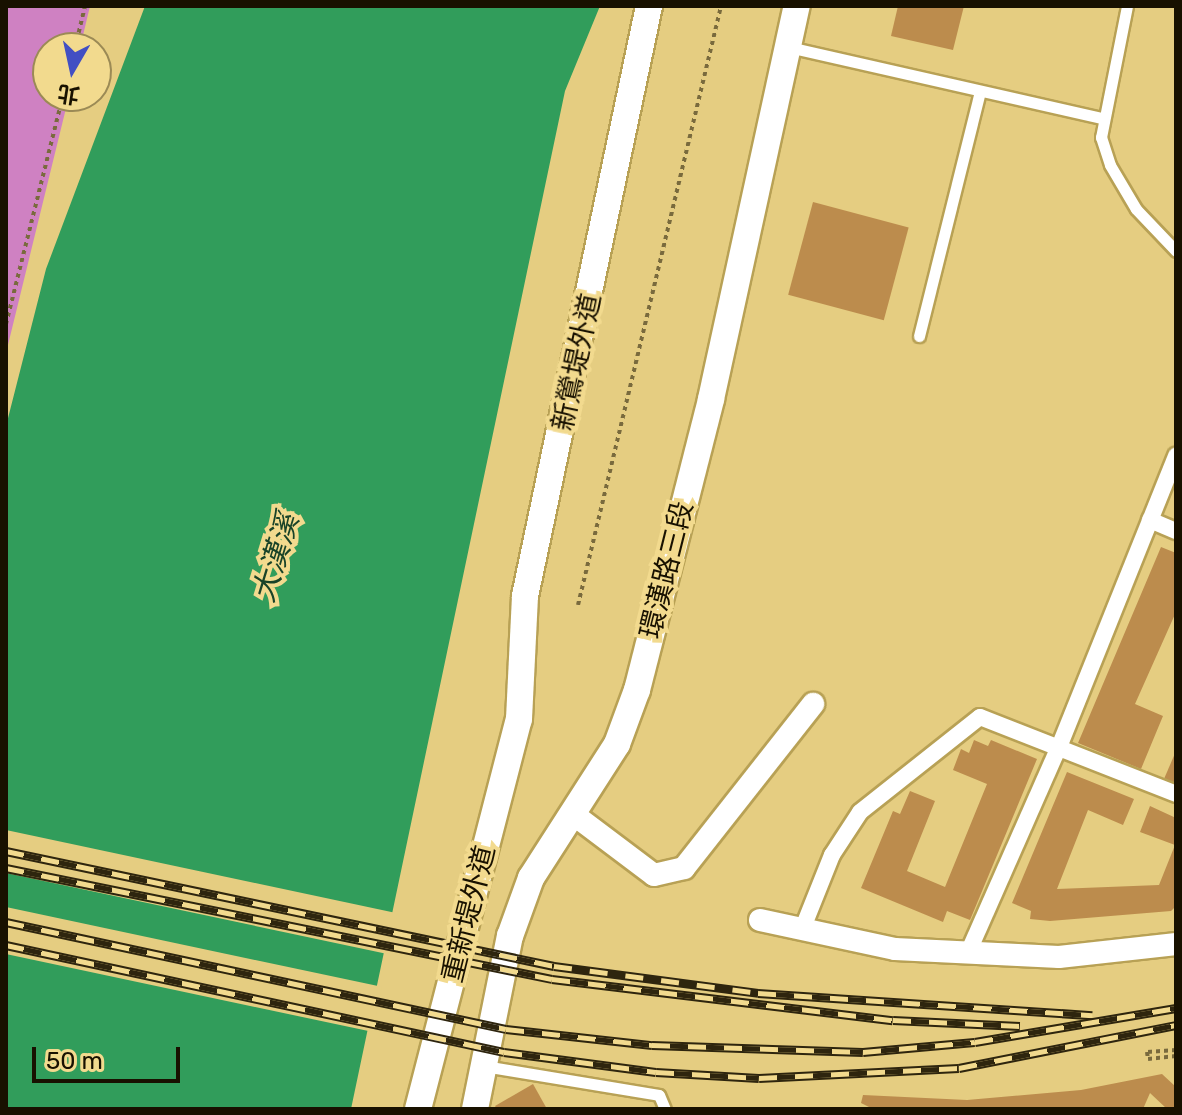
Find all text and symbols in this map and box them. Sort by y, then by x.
north arrow [32,32,112,112]
text: 北 [56,79,81,109]
street label: 新鶯堤外道 [546,290,608,434]
street label: 環漢路三段 [634,498,700,642]
water label: 大漢溪 [246,510,306,606]
street label: 重新堤外道 [436,842,502,986]
scale bar [36,1031,184,1081]
text: 50 m [46,1047,103,1075]

